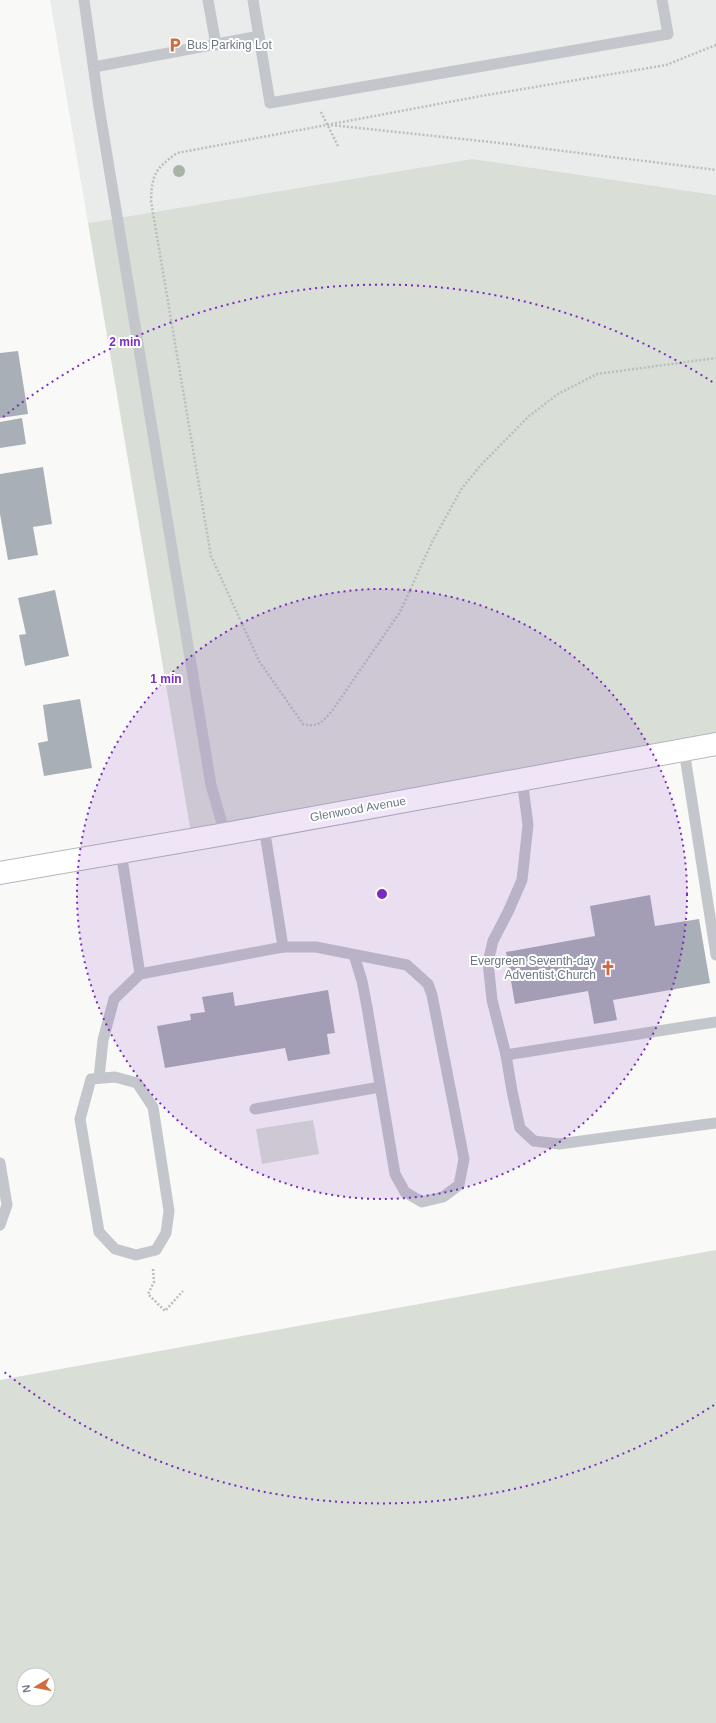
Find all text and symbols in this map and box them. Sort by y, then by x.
parking icon: Bus Parking Lot [166,36,184,54]
place label: Bus Parking Lot [187,38,272,52]
text: 2 min [109,335,141,349]
text: 1 min [150,672,182,686]
street label: Glenwood Avenue [309,794,407,824]
centre of rings [375,887,389,901]
place label: Evergreen Seventh-day Adventist Church [470,954,596,982]
church icon: Evergreen Seventh-day Adventist Church [599,959,617,977]
north arrow [16,1667,56,1707]
text: N [20,1684,33,1694]

